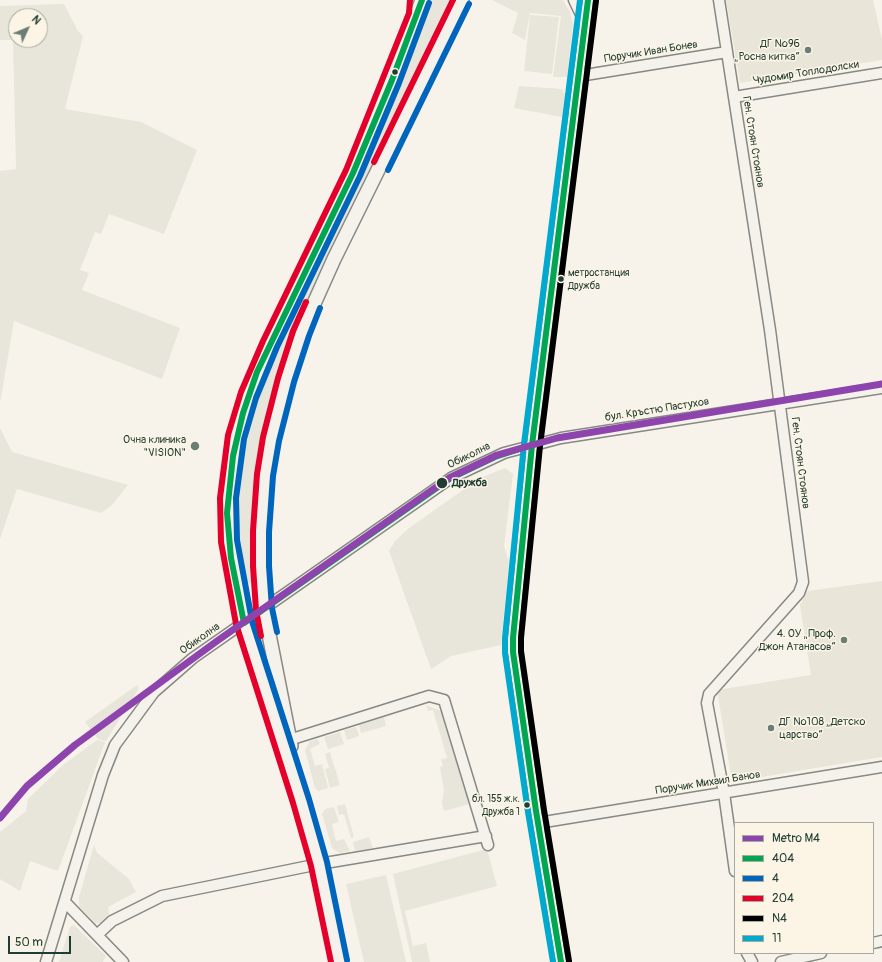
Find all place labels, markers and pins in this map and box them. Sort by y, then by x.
place label: ДГ №96 „Росна китка“ [734,37,800,63]
marker: ДГ №96 „Росна китка“ [803,45,813,55]
unlabelled marker [390,67,400,77]
place label: метростанция Дружба [568,267,630,290]
marker: метростанция Дружба [556,274,566,284]
place label: Очна клиника "VISION" [123,433,186,459]
marker: Очна клиника "VISION" [189,440,201,452]
marker: Дружба [435,476,449,490]
place label: Дружба [452,476,487,490]
place label: 4. ОУ „Проф. Джон Атанасов“ [759,627,836,653]
marker: 4. ОУ „Проф. Джон Атанасов“ [839,635,849,645]
place label: ДГ №108 „Детско царство“ [779,715,865,741]
marker: ДГ №108 „Детско царство“ [766,723,776,733]
place label: бл. 155 ж.к. Дружба 1 [472,793,520,816]
marker: бл. 155 ж.к. Дружба 1 [522,800,532,810]

